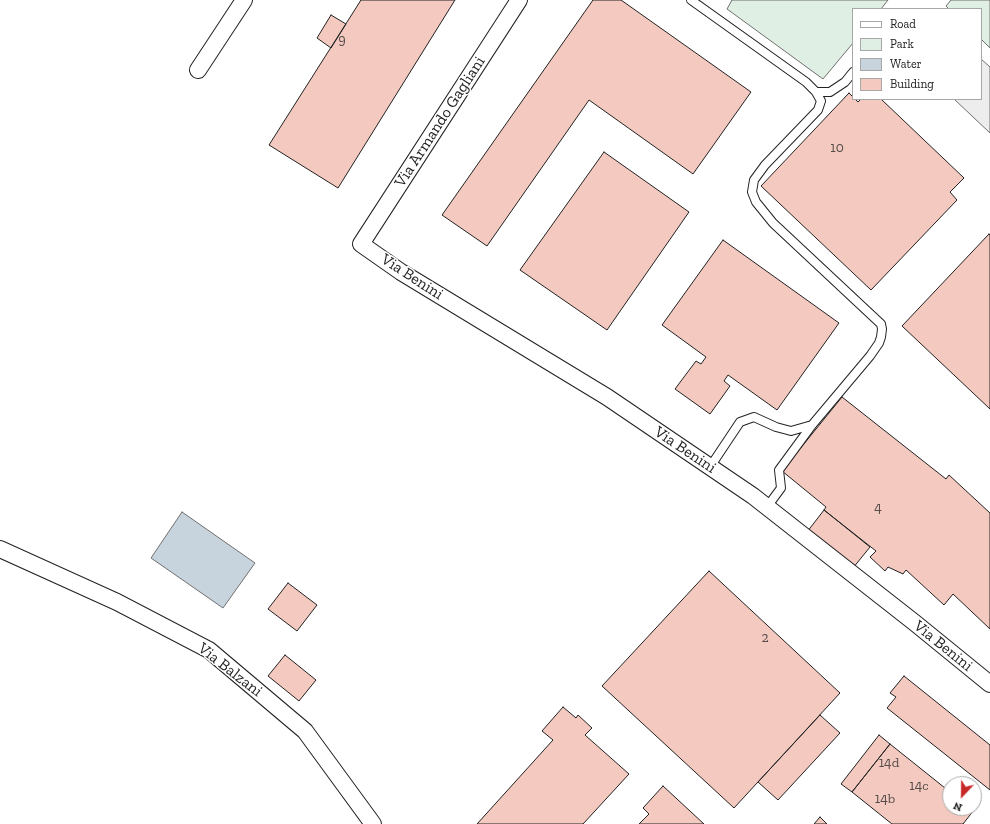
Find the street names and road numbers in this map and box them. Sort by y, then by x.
street label: Via Armando Gagliani [391,53,489,191]
street label: Via Benini [377,250,447,304]
street label: Via Benini [650,422,720,478]
street label: Via Benini [910,616,976,676]
street label: Via Balzani [194,639,266,701]

